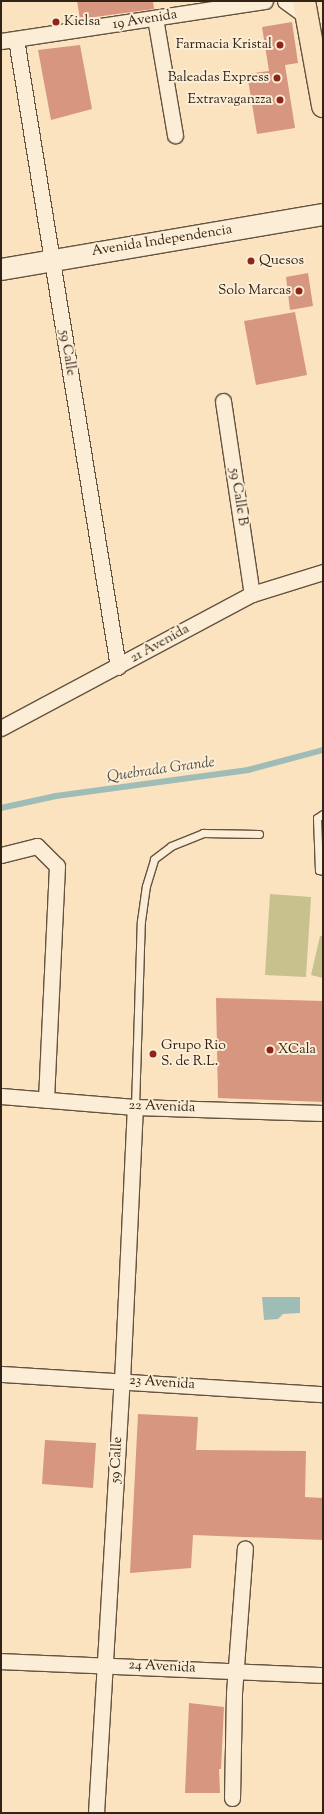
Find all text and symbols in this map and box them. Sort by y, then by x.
street label: 19 Avenida [112,7,178,33]
place label: Kielsa [64,14,100,30]
marker: Kielsa [51,17,61,27]
place label: Farmacia Kristal [176,37,272,53]
marker: Farmacia Kristal [275,40,285,50]
place label: Baleadas Express [168,70,269,86]
marker: Baleadas Express [272,73,282,83]
place label: Extravaganzza [188,92,272,108]
marker: Extravaganzza [275,95,285,105]
street label: Avenida Independencia [91,222,233,260]
place label: Quesos [259,253,304,269]
marker: Quesos [246,256,256,266]
place label: Solo Marcas [218,283,291,299]
marker: Solo Marcas [294,286,304,296]
street label: 59 Calle [55,329,79,377]
street label: 59 Calle B [225,467,251,527]
street label: 21 Avenida [128,621,192,667]
water label: Quebrada Grande [106,754,216,786]
place label: Grupo Rio S. de R.L. [161,1038,226,1070]
place label: XCala [278,1042,316,1058]
marker: XCala [265,1045,275,1055]
marker: Grupo Rio S. de R.L. [148,1049,158,1059]
street label: 22 Avenida [128,1097,196,1117]
street label: 23 Avenida [129,1372,195,1394]
street label: 59 Calle [107,1436,127,1484]
street label: 24 Avenida [128,1657,196,1677]

